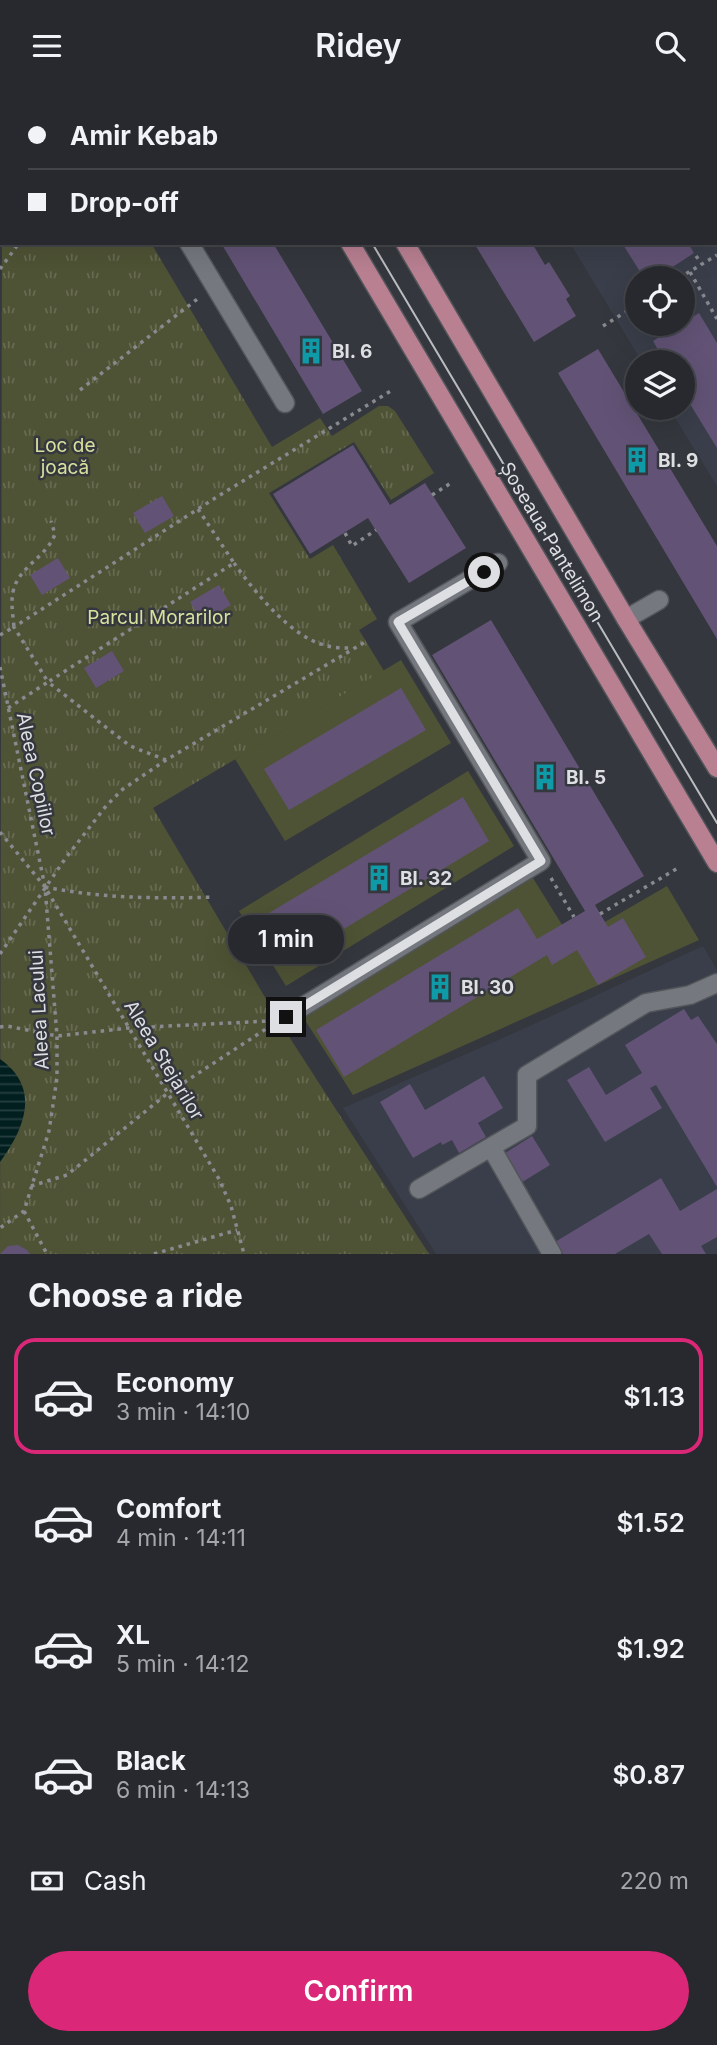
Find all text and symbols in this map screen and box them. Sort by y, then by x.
text: Ridey [315,26,402,65]
icon: menu [28,27,66,65]
icon: search [651,27,689,65]
text: Amir Kebab [70,120,218,151]
text: Drop-off [70,187,179,218]
map controls [625,266,695,420]
button: locate [625,266,695,336]
building icon: Bl. 6 [296,336,326,366]
place label: Bl. 6 [332,340,372,363]
button: layers [625,350,695,420]
park label: Loc de joacă [34,434,96,479]
building icon: Bl. 9 [622,445,652,475]
place label: Bl. 9 [658,449,698,472]
street label: Șoseaua Pantelimon [495,458,609,626]
route start [468,556,500,588]
park label: Parcul Morarilor [87,606,231,629]
street label: Aleea Copiilor [12,710,60,838]
building icon: Bl. 5 [530,762,560,792]
place label: Bl. 5 [566,766,606,789]
building icon: Bl. 32 [364,863,394,893]
place label: Bl. 32 [400,867,452,890]
callout: 1 min [228,915,344,965]
text: 1 min [258,925,314,953]
street label: Aleea Lacului [24,949,54,1071]
building icon: Bl. 30 [425,972,455,1002]
place label: Bl. 30 [461,976,514,999]
street label: Aleea Stejarilor [119,996,209,1124]
route end [270,1001,302,1033]
text: Choose a ride [28,1276,243,1315]
icon: car [32,1365,95,1428]
text: Economy [116,1367,234,1398]
text: $1.13 [624,1381,685,1412]
text: 3 min · 14:10 [116,1398,250,1426]
icon: car [32,1491,95,1554]
text: Comfort [116,1493,221,1524]
text: $1.52 [616,1507,685,1538]
text: 4 min · 14:11 [116,1524,246,1552]
icon: car [32,1617,95,1680]
text: XL [116,1619,150,1650]
text: $1.92 [616,1633,685,1664]
text: 5 min · 14:12 [116,1650,250,1678]
icon: car [32,1743,95,1806]
text: Black [116,1745,186,1776]
text: $0.87 [612,1759,685,1790]
text: 6 min · 14:13 [116,1776,250,1804]
icon: cash [28,1862,66,1900]
text: Cash [84,1865,147,1896]
text: 220 m [620,1867,689,1895]
button: Confirm [28,1951,689,2031]

